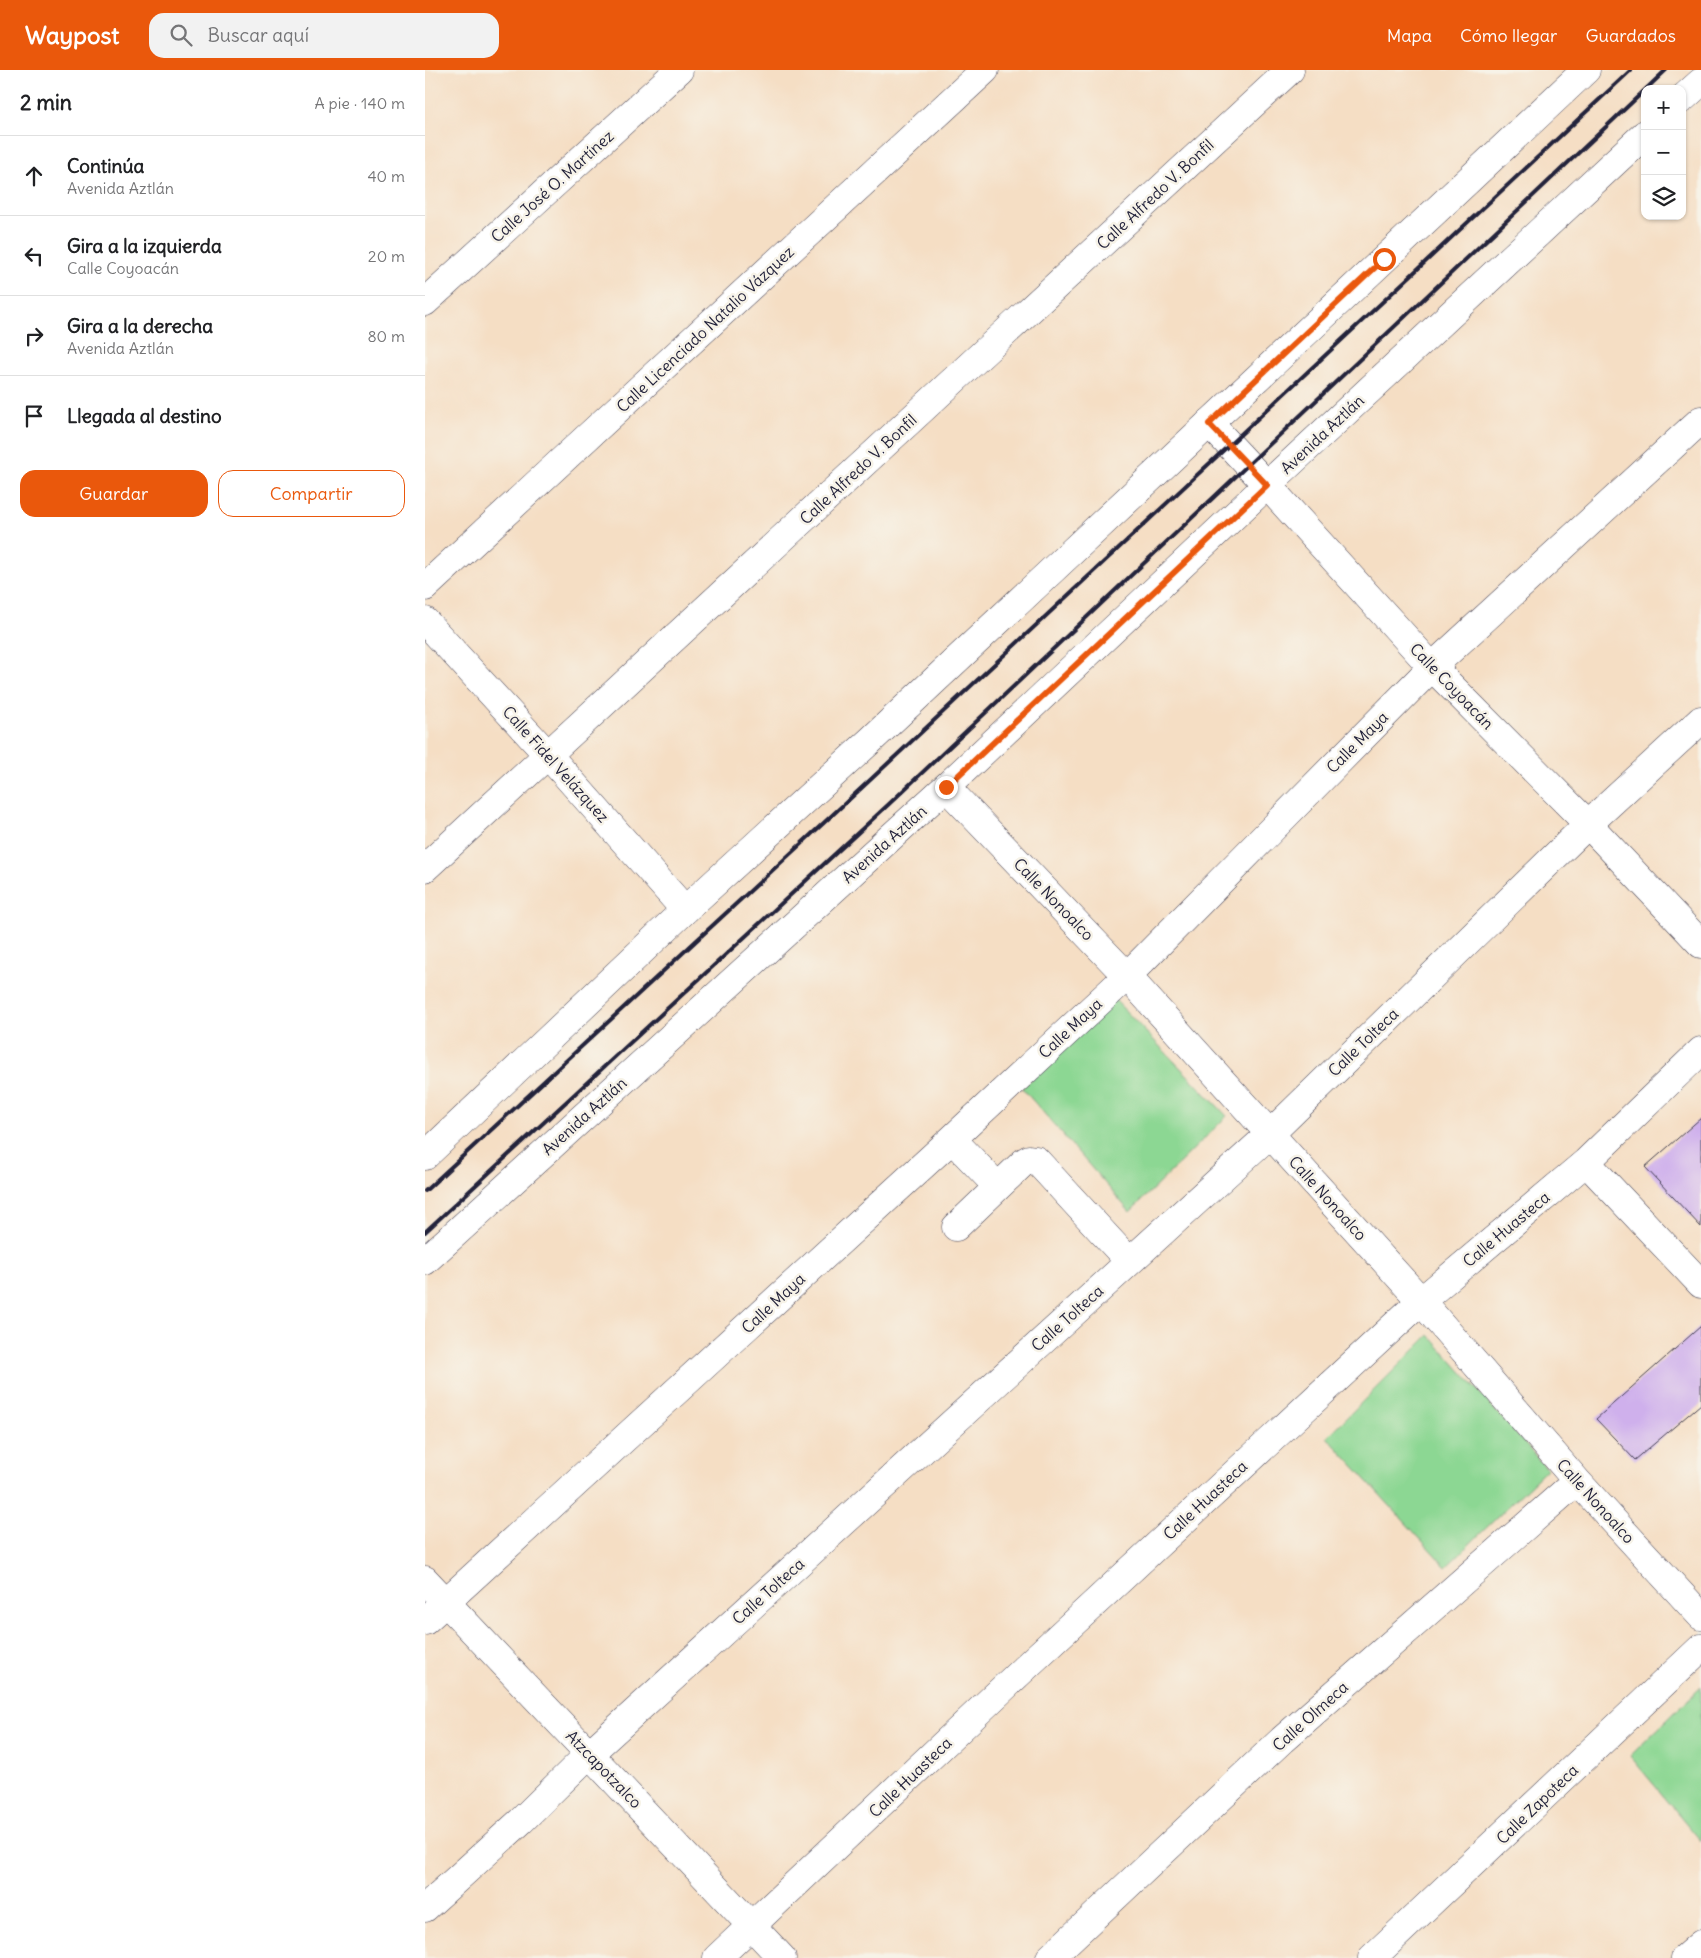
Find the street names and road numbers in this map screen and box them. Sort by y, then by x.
street label: Calle José O. Martínez [487,125,618,246]
street label: Calle Alfredo V. Bonfil [1092,135,1218,253]
street label: Calle Licenciado Natalio Vázquez [612,241,798,416]
street label: Avenida Aztlán [1276,390,1368,478]
street label: Calle Alfredo V. Bonfil [795,410,921,528]
street label: Calle Coyoacán [1406,639,1498,733]
street label: Calle Fidel Velázquez [498,702,614,827]
street label: Calle Maya [1322,707,1392,777]
street label: Avenida Aztlán [838,801,930,887]
street label: Calle Nonoalco [1010,854,1098,944]
street label: Calle Maya [1034,994,1106,1062]
street label: Calle Tolteca [1324,1004,1402,1080]
street label: Avenida Aztlán [538,1073,630,1159]
street label: Calle Nonoalco [1285,1152,1371,1244]
street label: Calle Huasteca [1458,1187,1554,1271]
street label: Calle Maya [737,1269,809,1337]
street label: Calle Tolteca [1027,1280,1107,1356]
street label: Calle Nonoalco [1553,1455,1639,1547]
street label: Calle Huasteca [1159,1456,1251,1544]
street label: Calle Tolteca [728,1553,808,1629]
street label: Calle Olmeca [1268,1677,1352,1755]
street label: Atzcapotzalco [562,1726,646,1812]
street label: Calle Huasteca [864,1733,956,1821]
street label: Calle Zapoteca [1492,1760,1582,1848]

